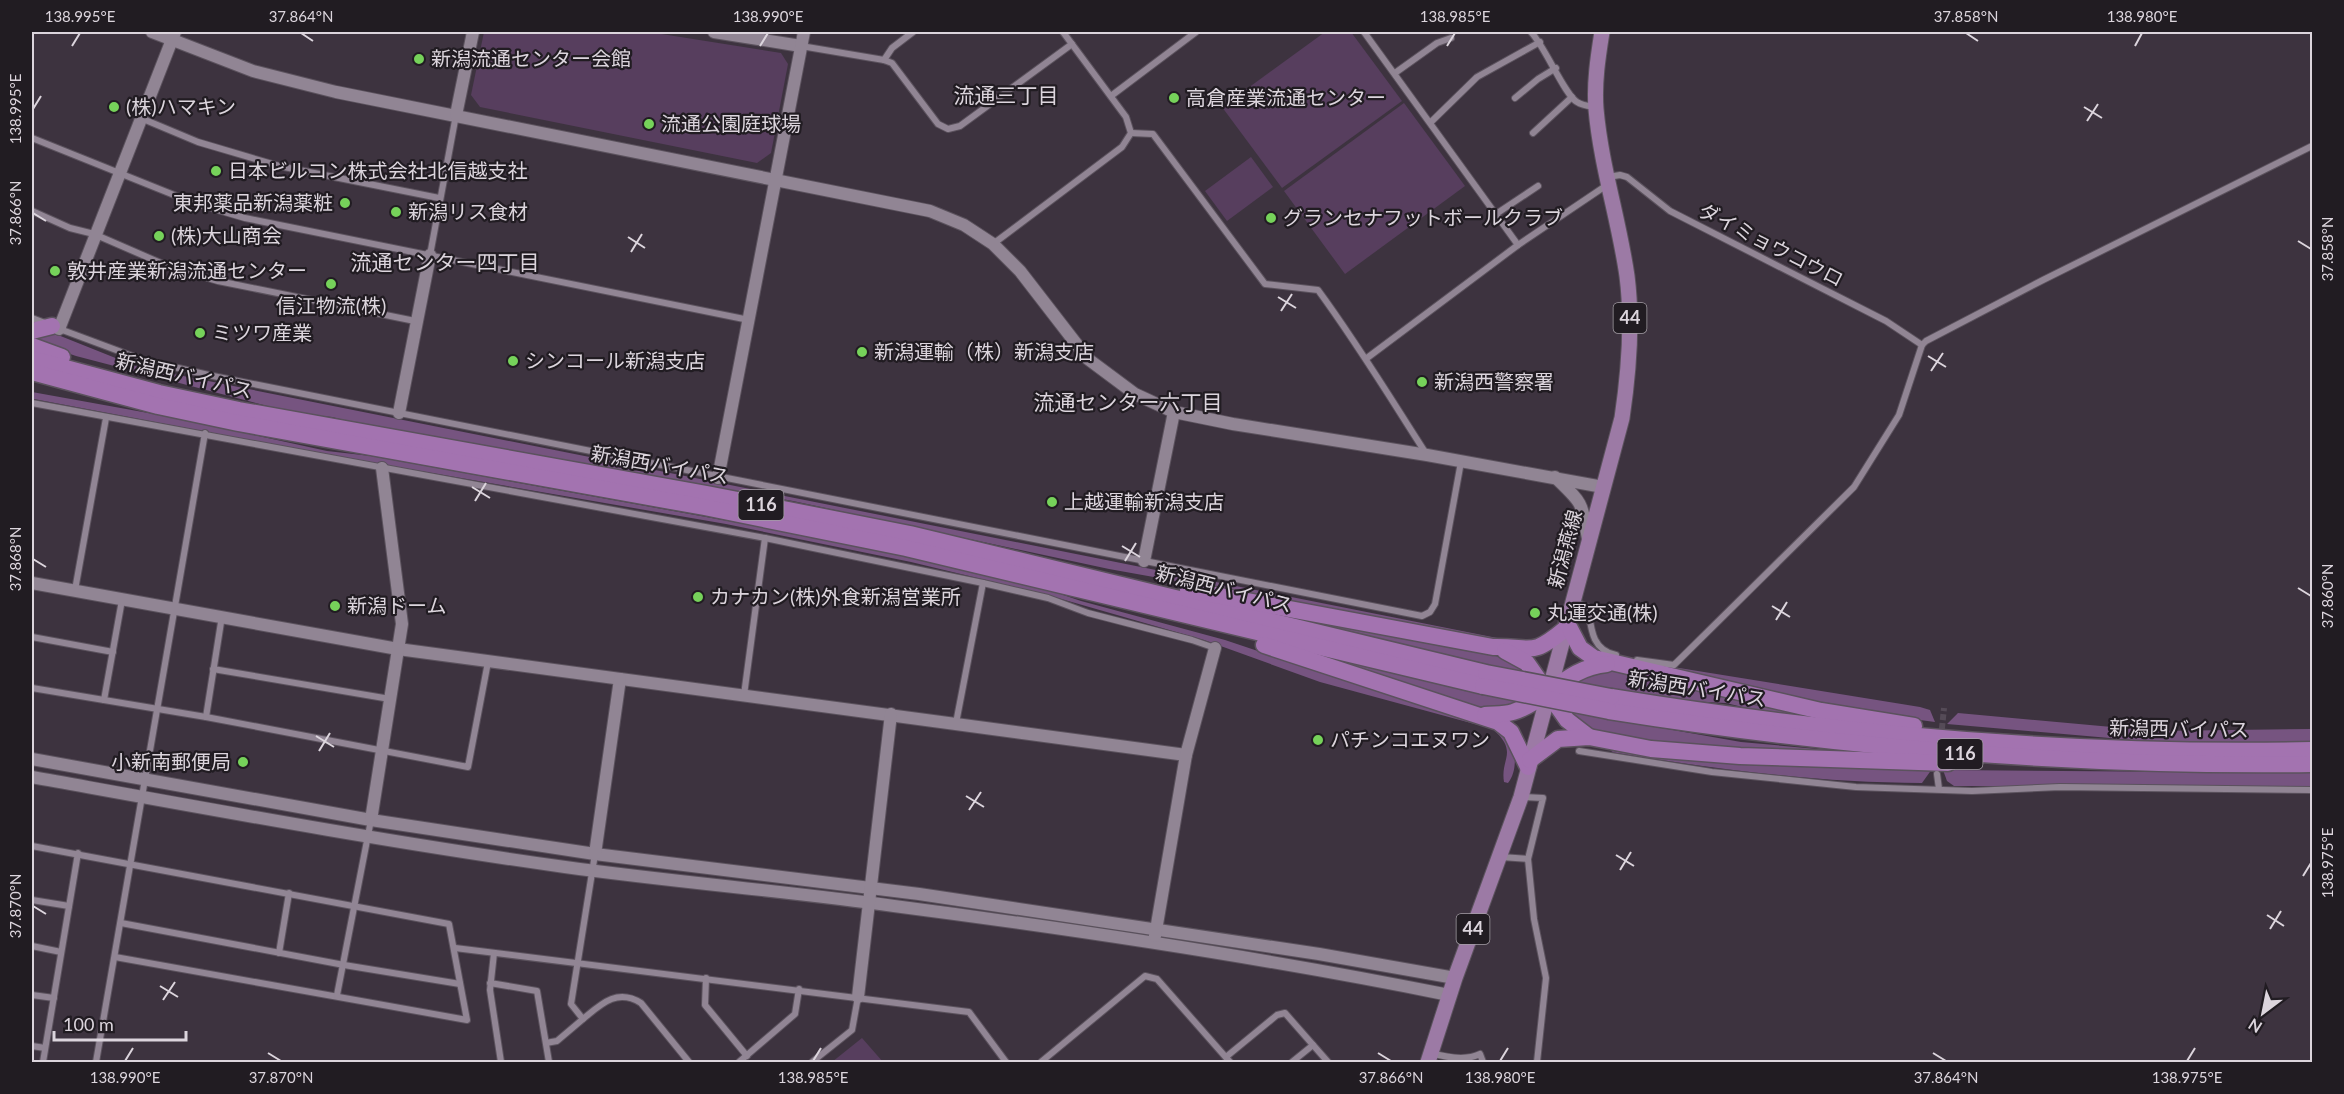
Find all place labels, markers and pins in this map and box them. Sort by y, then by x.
place label: 新潟流通センター会館 [431,46,631,70]
marker: 新潟流通センター会館 [412,52,426,66]
place label: 高倉産業流通センター [1186,85,1386,109]
marker: 高倉産業流通センター [1167,91,1181,105]
place label: (株)ハマキン [126,94,236,118]
marker: (株)ハマキン [107,100,121,114]
place label: 流通公園庭球場 [661,111,801,135]
marker: 流通公園庭球場 [642,117,656,131]
place label: 日本ビルコン株式会社北信越支社 [228,158,528,182]
marker: 日本ビルコン株式会社北信越支社 [209,164,223,178]
place label: 東邦薬品新潟薬粧 [173,190,333,214]
marker: 東邦薬品新潟薬粧 [338,196,352,210]
place label: 新潟リス食材 [408,199,528,223]
marker: 新潟リス食材 [389,205,403,219]
place label: グランセナフットボールクラブ [1283,205,1563,229]
marker: グランセナフットボールクラブ [1264,211,1278,225]
place label: (株)大山商会 [171,223,282,247]
marker: (株)大山商会 [152,229,166,243]
place label: 敦井産業新潟流通センター [67,258,307,282]
marker: 敦井産業新潟流通センター [48,264,62,278]
marker: 信江物流(株) [324,277,338,291]
place label: 信江物流(株) [276,293,386,317]
place label: ミツワ産業 [212,320,312,344]
marker: ミツワ産業 [193,326,207,340]
place label: 新潟運輸（株）新潟支店 [874,339,1094,363]
marker: 新潟運輸（株）新潟支店 [855,345,869,359]
place label: シンコール新潟支店 [525,348,705,372]
marker: シンコール新潟支店 [506,354,520,368]
place label: 新潟西警察署 [1434,369,1554,393]
marker: 新潟西警察署 [1415,375,1429,389]
place label: 上越運輸新潟支店 [1064,489,1224,513]
marker: 上越運輸新潟支店 [1045,495,1059,509]
place label: カナカン(株)外食新潟営業所 [710,584,961,608]
marker: カナカン(株)外食新潟営業所 [691,590,705,604]
place label: 新潟ドーム [347,593,446,617]
marker: 新潟ドーム [328,599,342,613]
place label: 丸運交通(株) [1547,600,1658,624]
marker: 丸運交通(株) [1528,606,1542,620]
place label: パチンコエヌワン [1330,727,1490,751]
marker: パチンコエヌワン [1311,733,1325,747]
place label: 小新南郵便局 [111,749,231,773]
marker: 小新南郵便局 [236,755,250,769]

